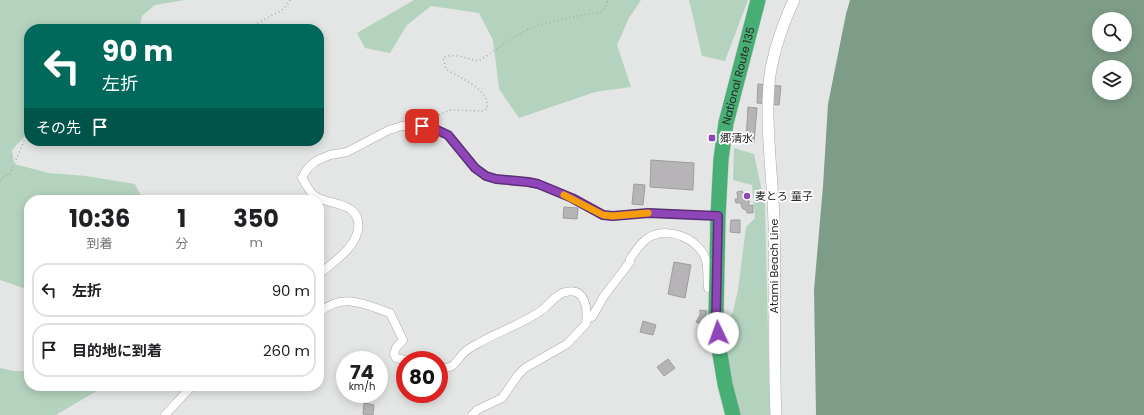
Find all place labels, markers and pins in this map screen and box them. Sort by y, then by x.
pin [405,109,439,143]
place label: 郷清水 [720,130,753,146]
marker: 郷清水 [707,133,717,143]
place label: 麦とろ 童子 [755,188,813,204]
marker: 麦とろ 童子 [742,191,752,201]

